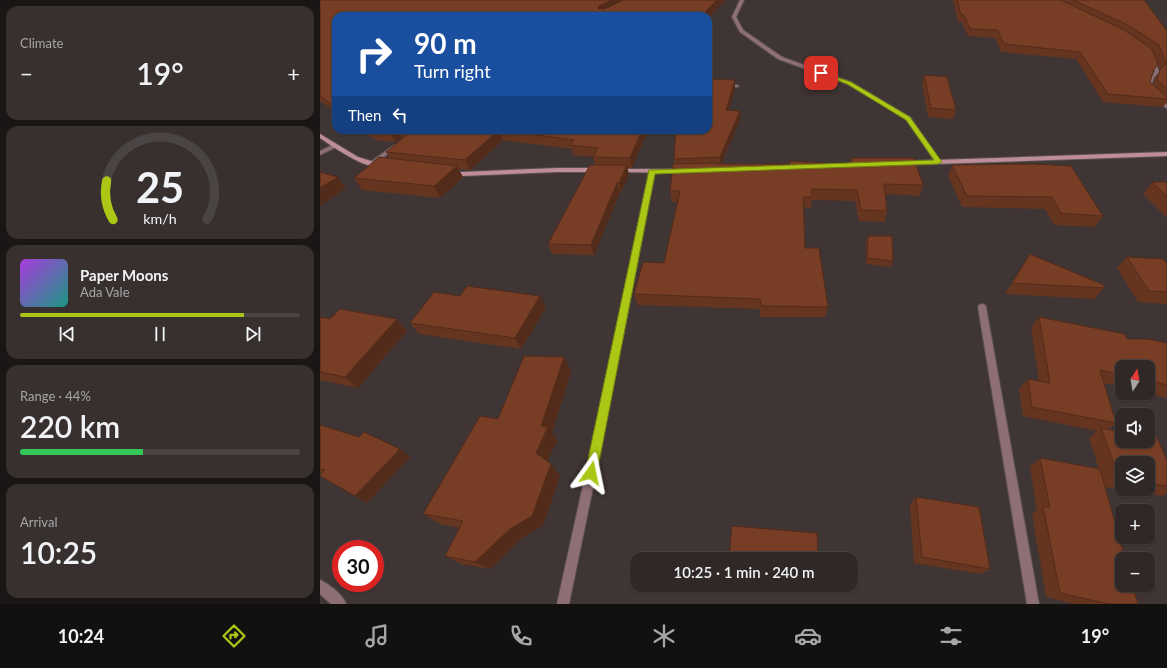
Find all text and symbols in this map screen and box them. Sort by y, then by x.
text: 90 m [414,26,477,60]
icon: right [348,28,400,80]
text: Climate [20,35,63,51]
text: 19° [136,55,184,91]
pin [804,56,838,90]
text: − [20,60,33,87]
text: + [287,60,300,87]
text: Turn right [414,60,491,82]
icon: arrive [810,62,832,84]
icon: left [389,104,411,126]
text: Then [348,106,381,124]
text: 25 [136,162,184,212]
text: km/h [143,210,177,227]
text: Paper Moons [80,266,168,284]
text: Ada Vale [80,284,130,300]
icon: previous [56,323,78,345]
icon: pause [149,323,171,345]
icon: next [242,323,264,345]
north arrow [1115,360,1155,400]
map controls [1115,360,1155,592]
text: Range · 44% [20,388,91,404]
text: 220 km [20,408,120,444]
button: sound [1115,408,1155,448]
position arrow [570,452,612,494]
button: layers [1115,456,1155,496]
button: + [1115,504,1155,544]
text: Arrival [20,514,57,530]
text: 10:25 [20,534,97,570]
speed limit sign: 30 [332,540,384,592]
button: − [1115,552,1155,592]
text: 10:25 · 1 min · 240 m [674,563,814,581]
icon: directions [220,622,248,650]
icon: music [363,622,391,650]
icon: phone [507,622,535,650]
icon: climate [650,622,678,650]
icon: car [794,622,822,650]
icon: filters [937,622,965,650]
text: 10:24 [58,625,104,647]
text: 19° [1081,625,1109,647]

